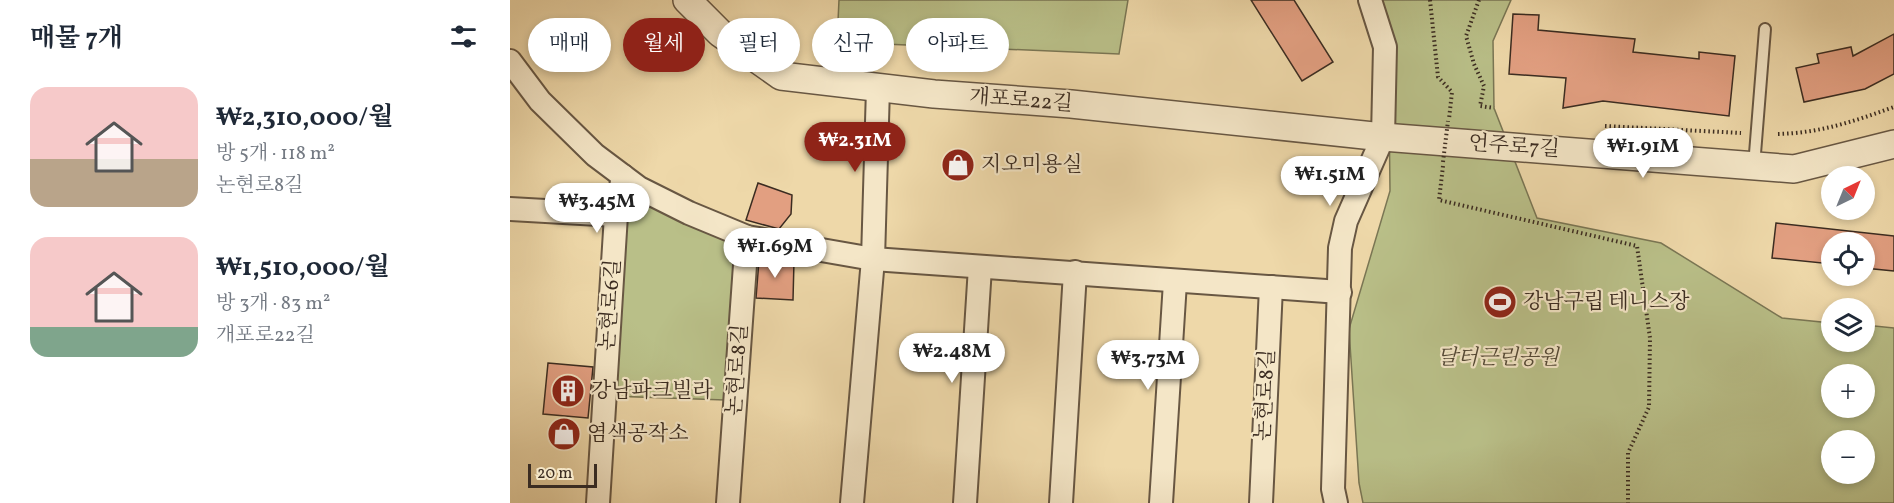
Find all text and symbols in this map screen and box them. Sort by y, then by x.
chip: 매매 [528,18,611,72]
chip: 월세 [623,18,705,72]
chip: 필터 [717,18,800,72]
chip: 신규 [812,18,894,72]
chip: 아파트 [906,18,1009,72]
icon: filters [447,20,480,53]
text: 매물 7개 [30,21,123,57]
street label: 개포로22길 [968,83,1074,119]
text: ₩2,310,000/월 [216,100,393,136]
icon: home [78,111,150,183]
pin: ₩2.31M [806,122,904,173]
text: ₩2.31M [818,127,892,155]
pin: ₩1.91M [1594,128,1692,179]
street label: 언주로7길 [1467,129,1561,165]
text: ₩1.91M [1607,133,1679,161]
text: 방 5개 · 118 m² [216,140,335,168]
shop icon: 지오미용실 [940,147,976,183]
place label: 지오미용실 [981,151,1082,180]
pin: ₩1.51M [1281,156,1379,207]
text: ₩1.51M [1295,161,1365,189]
north arrow [1821,166,1875,220]
map controls [1821,166,1875,484]
text: 논현로8길 [216,172,303,200]
pin: ₩3.45M [548,183,646,234]
text: ₩3.45M [559,188,635,216]
pin: ₩1.69M [726,228,824,279]
button: locate [1821,232,1875,286]
text: ₩1.69M [738,233,812,261]
text: ₩1,510,000/월 [216,250,390,286]
street label: 논현로6길 [593,258,629,352]
icon: home [78,261,150,333]
sports icon: 강남구립 테니스장 [1482,284,1518,320]
place label: 강남구립 테니스장 [1523,288,1690,317]
text: 방 3개 · 83 m² [216,290,330,318]
button: layers [1821,298,1875,352]
text: 개포로22길 [216,322,315,350]
street label: 논현로8길 [720,323,756,417]
pin: ₩2.48M [903,333,1001,384]
text: ₩2.48M [913,338,991,366]
pin: ₩3.73M [1099,340,1197,391]
park label: 달터근린공원 [1437,344,1561,373]
text: ₩3.73M [1111,345,1185,373]
street label: 논현로8길 [1249,348,1283,442]
button: + [1821,364,1875,418]
building icon: 강남파크빌라 [550,373,586,409]
place label: 강남파크빌라 [591,377,713,406]
shop icon: 염색공작소 [546,416,582,452]
place label: 염색공작소 [587,420,688,449]
button: − [1821,430,1875,484]
scale bar [528,461,597,488]
text: 20 m [537,463,572,485]

